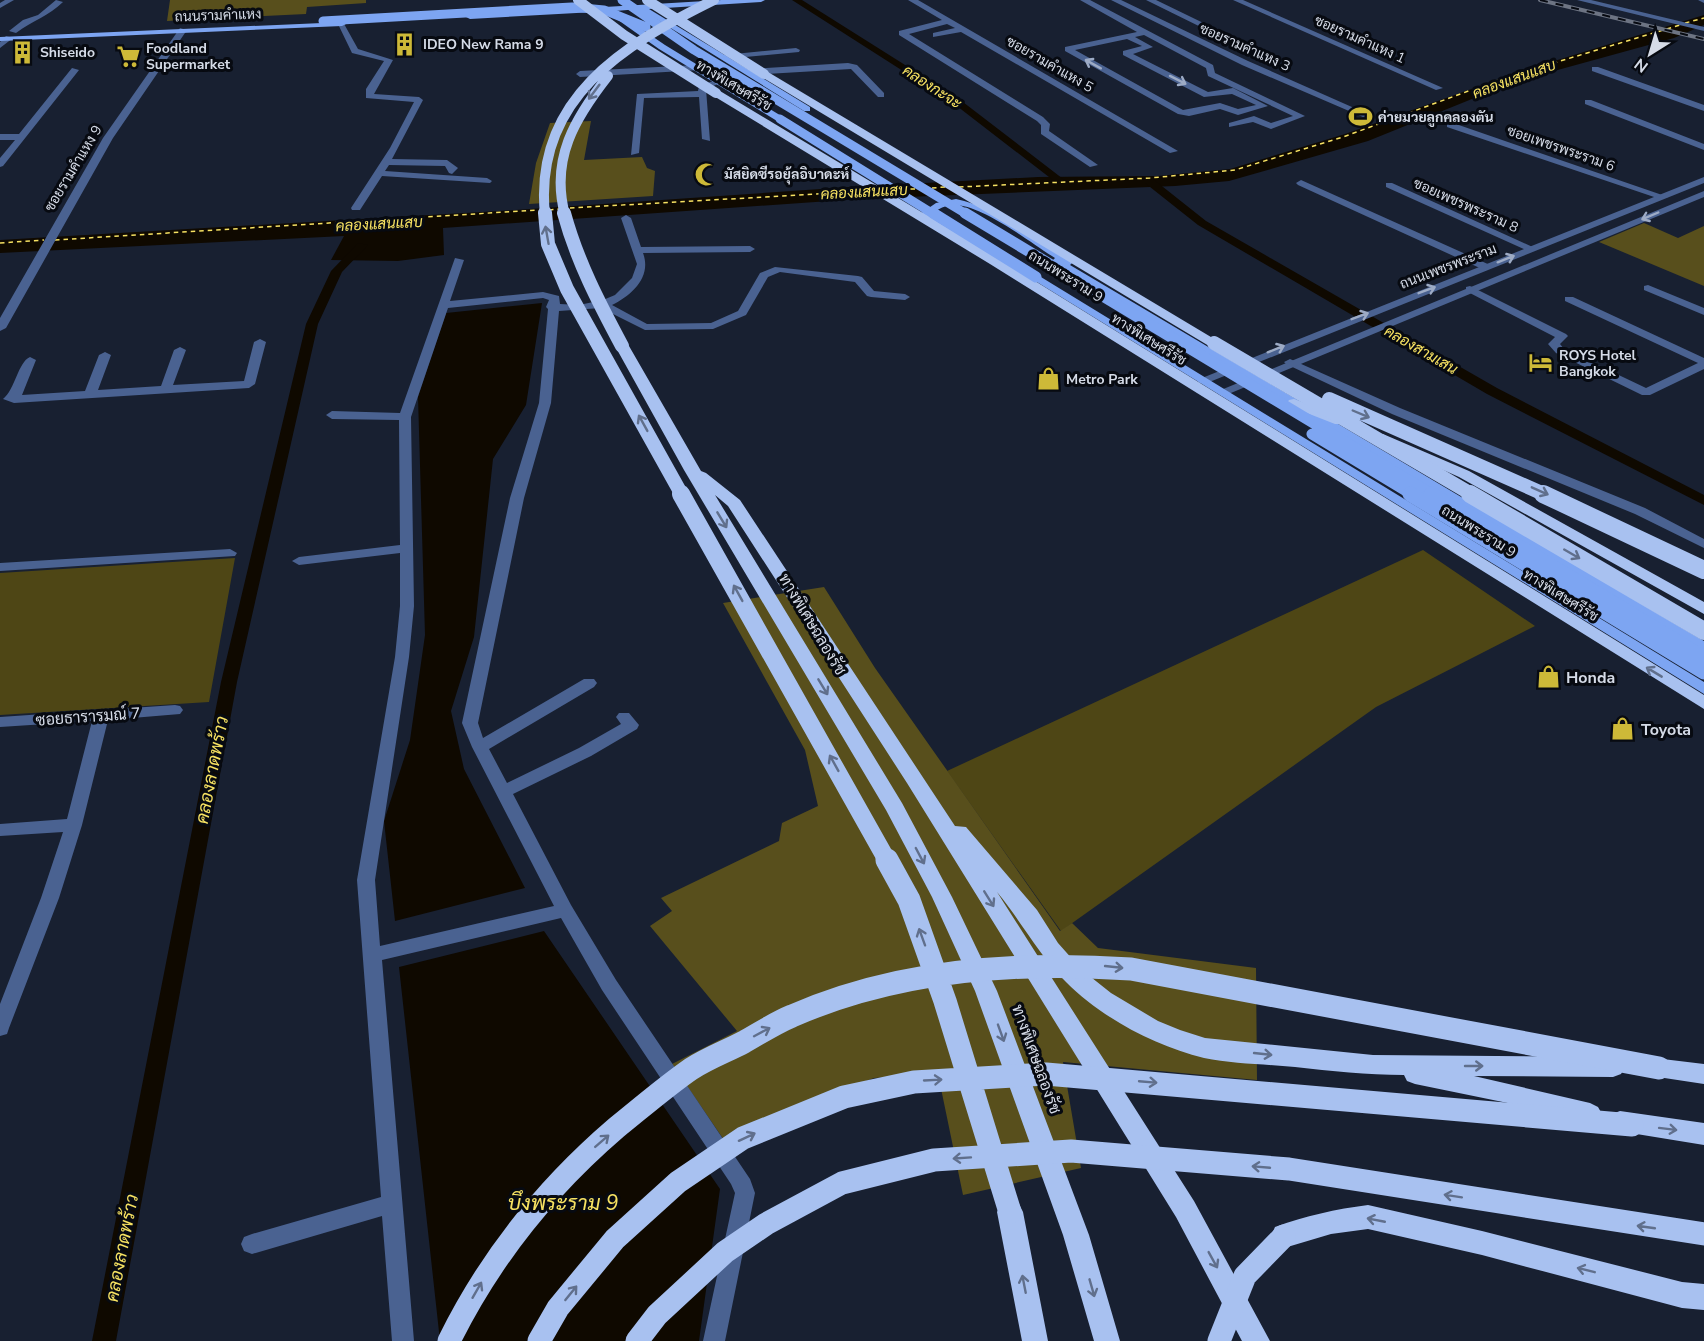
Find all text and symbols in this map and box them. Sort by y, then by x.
street label: ถนนรามคำแหง [174,4,262,27]
street label: ซอยรามคำแหง 1 [1311,11,1408,68]
street label: ซอยรามคำแหง 3 [1196,19,1293,76]
north arrow [1620,24,1680,84]
building icon: IDEO New Rama 9 [392,31,418,57]
street label: ซอยรามคำแหง 5 [1003,32,1097,97]
place label: IDEO New Rama 9 [423,35,544,54]
building icon: Shiseido [9,39,35,65]
place label: Foodland Supermarket [146,39,231,74]
place label: Shiseido [40,43,95,62]
supermarket icon: Foodland Supermarket [115,43,141,69]
text: N [1630,53,1653,78]
street label: ทางพิเศษศรีรัช [692,55,775,115]
water label: คลองแสนแสบ [1470,55,1559,103]
one-way arrow [1085,58,1103,69]
water label: คลองกะจะ [899,61,965,113]
one-way arrow [1169,74,1186,86]
one-way arrow [588,84,601,100]
sports icon: ค่ายมวยลูกคลองตัน [1347,104,1373,130]
place label: ค่ายมวยลูกคลองตัน [1378,108,1494,128]
street label: ซอยเพชรพระราม 6 [1504,121,1617,176]
street label: ซอยรามคำแหง 9 [40,122,107,215]
mosque icon: มัสยิดซีรอยุ้ลอิบาดะห์ [693,161,719,187]
place label: มัสยิดซีรอยุ้ลอิบาดะห์ [724,165,850,185]
street label: ซอยเพชรพระราม 8 [1410,174,1521,237]
water label: คลองแสนแสบ [820,180,908,204]
one-way arrow [1641,211,1660,222]
water label: คลองแสนแสบ [335,212,423,236]
one-way arrow [541,225,552,245]
street label: ถนนเพชรพระราม [1397,239,1499,294]
street label: ถนนพระราม 9 [1025,246,1107,307]
one-way arrow [1497,253,1515,264]
one-way arrow [1417,284,1436,295]
street label: ทางพิเศษศรีรัช [1108,309,1190,370]
one-way arrow [1350,310,1369,321]
water label: คลองสามเสน [1381,321,1462,379]
one-way arrow [1266,343,1285,354]
place label: ROYS Hotel Bangkok [1559,346,1637,381]
hotel icon: ROYS Hotel Bangkok [1528,350,1554,376]
shop icon: Metro Park [1035,366,1061,392]
place label: Metro Park [1066,370,1138,389]
one-way arrow [1351,409,1370,420]
one-way arrow [637,415,649,432]
one-way arrow [1531,487,1549,498]
street label: ถนนพระราม 9 [1438,501,1520,562]
one-way arrow [717,511,729,528]
one-way arrow [1563,549,1580,561]
street label: ทางพิเศษศรีรัช [1520,565,1602,626]
street label: ทางพิเศษฉลองรัช [773,570,851,679]
one-way arrow [732,585,744,602]
shop icon: Honda [1535,664,1561,690]
one-way arrow [1646,666,1663,678]
place label: Honda [1566,667,1615,689]
one-way arrow [817,678,829,695]
street label: ซอยธารารมณ์ 7 [35,700,141,732]
water label: คลองลาดพร้าว [190,714,234,826]
shop icon: Toyota [1610,716,1636,742]
place label: Toyota [1641,719,1691,741]
one-way arrow [828,755,840,772]
one-way arrow [914,847,926,864]
one-way arrow [984,890,996,907]
one-way arrow [915,928,926,946]
one-way arrow [1104,962,1124,973]
street label: ทางพิเศษฉลองรัช [1006,1002,1066,1117]
one-way arrow [997,1023,1008,1042]
one-way arrow [753,1026,770,1038]
one-way arrow [1253,1049,1273,1060]
one-way arrow [1463,1060,1483,1072]
one-way arrow [922,1075,942,1086]
one-way arrow [1138,1077,1158,1088]
one-way arrow [1658,1124,1678,1135]
one-way arrow [738,1130,756,1142]
one-way arrow [594,1134,609,1148]
one-way arrow [952,1153,972,1164]
one-way arrow [1251,1161,1271,1172]
water label: บึงพระราม 9 [508,1189,618,1217]
one-way arrow [1444,1190,1464,1201]
water label: คลองลาดพร้าว [100,1192,144,1304]
one-way arrow [1367,1214,1386,1225]
one-way arrow [1637,1222,1656,1233]
one-way arrow [1208,1251,1220,1268]
one-way arrow [1577,1264,1596,1276]
one-way arrow [1018,1274,1029,1294]
one-way arrow [1087,1278,1098,1297]
one-way arrow [471,1281,483,1298]
one-way arrow [565,1285,578,1301]

